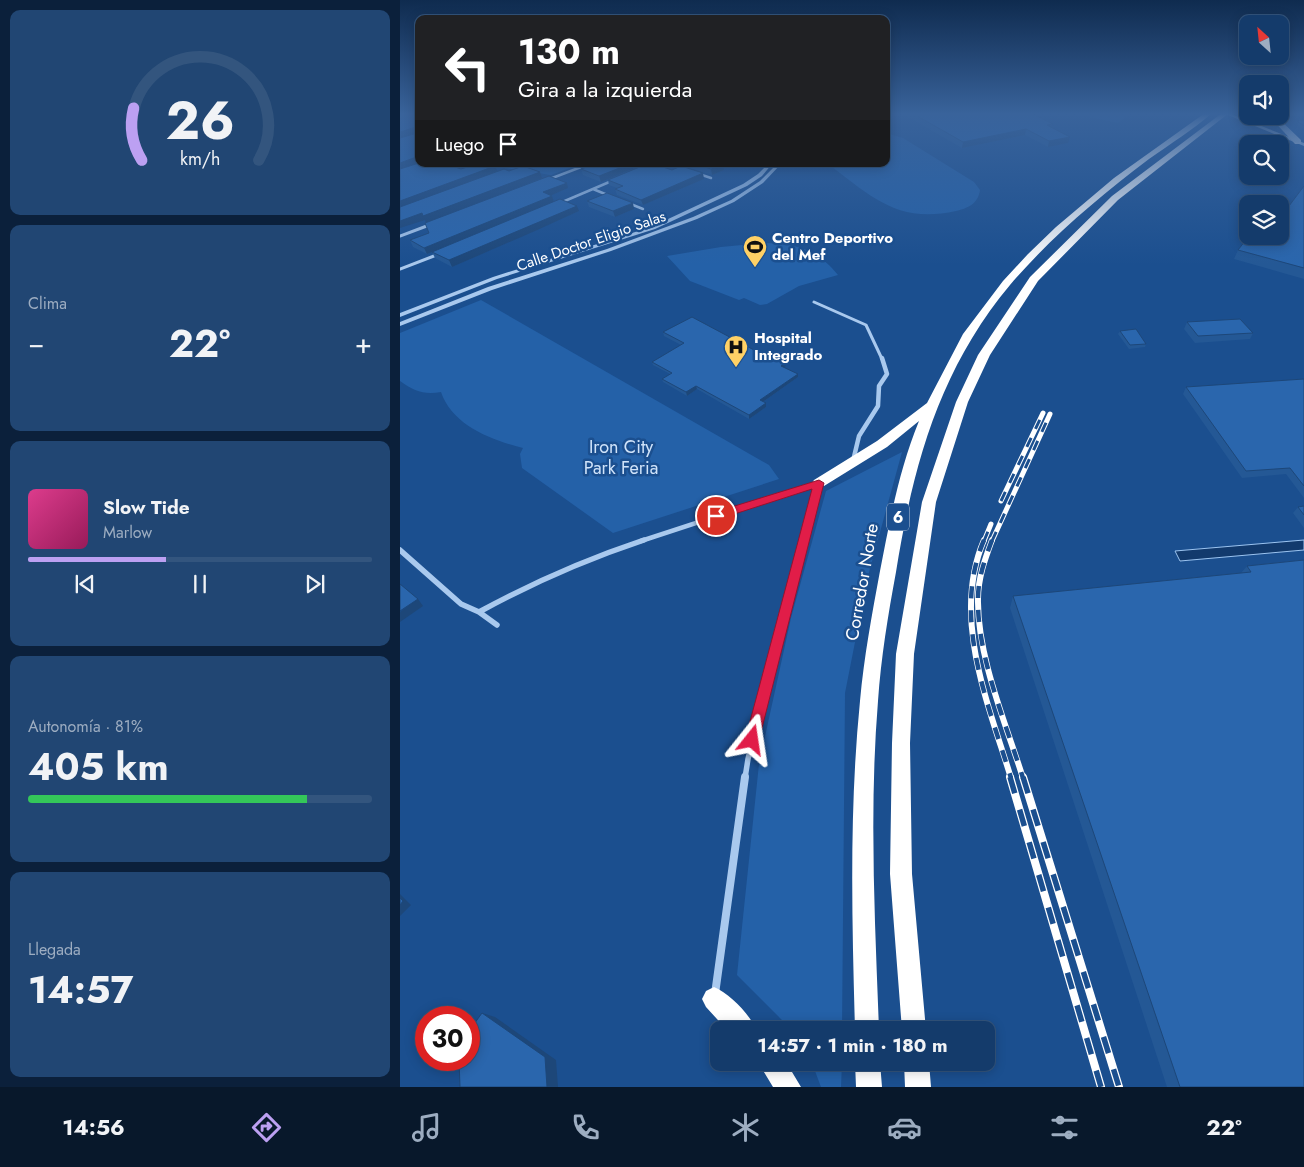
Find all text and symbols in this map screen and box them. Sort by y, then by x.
north arrow [1239,15,1289,65]
map controls [1239,15,1289,245]
text: 130 m [518,27,620,77]
icon: left [435,35,500,100]
text: Gira a la izquierda [518,73,692,105]
button: sound [1239,75,1289,125]
text: 26 [166,83,234,159]
icon: arrive [494,130,522,158]
text: Luego [435,131,484,158]
button: search [1239,135,1289,185]
text: km/h [180,146,220,172]
button: layers [1239,195,1289,245]
street label: Calle Doctor Eligio Salas [513,205,669,277]
place label: Centro Deportivo del Mef [772,227,893,266]
sports icon: Centro Deportivo del Mef [742,234,768,268]
text: Clima [28,292,67,315]
text: 22° [169,316,230,371]
text: − [28,323,45,364]
text: + [355,323,372,364]
place label: Hospital Integrado [754,327,822,366]
hospital icon: Hospital Integrado [723,334,749,368]
park label: Iron City Park Feria [584,434,658,481]
text: Slow Tide [103,494,190,521]
pin [695,495,737,537]
icon: arrive [702,502,730,530]
road number: 6 [887,504,909,530]
text: Marlow [103,521,152,544]
street label: Corredor Norte [839,521,885,643]
icon: previous [71,570,99,598]
icon: pause [186,570,214,598]
icon: next [301,570,329,598]
position arrow [725,713,777,765]
text: Autonomía · 81% [28,715,143,738]
text: 405 km [28,739,169,794]
text: Llegada [28,938,81,961]
text: 14:57 [28,962,134,1017]
speed limit sign: 30 [415,1006,480,1071]
text: 14:57 · 1 min · 180 m [757,1032,948,1059]
icon: directions [249,1110,284,1145]
icon: music [409,1110,444,1145]
icon: phone [568,1110,603,1145]
icon: climate [728,1110,763,1145]
icon: car [887,1110,922,1145]
icon: filters [1047,1110,1082,1145]
text: 14:56 [62,1111,125,1143]
text: 22° [1206,1111,1242,1143]

